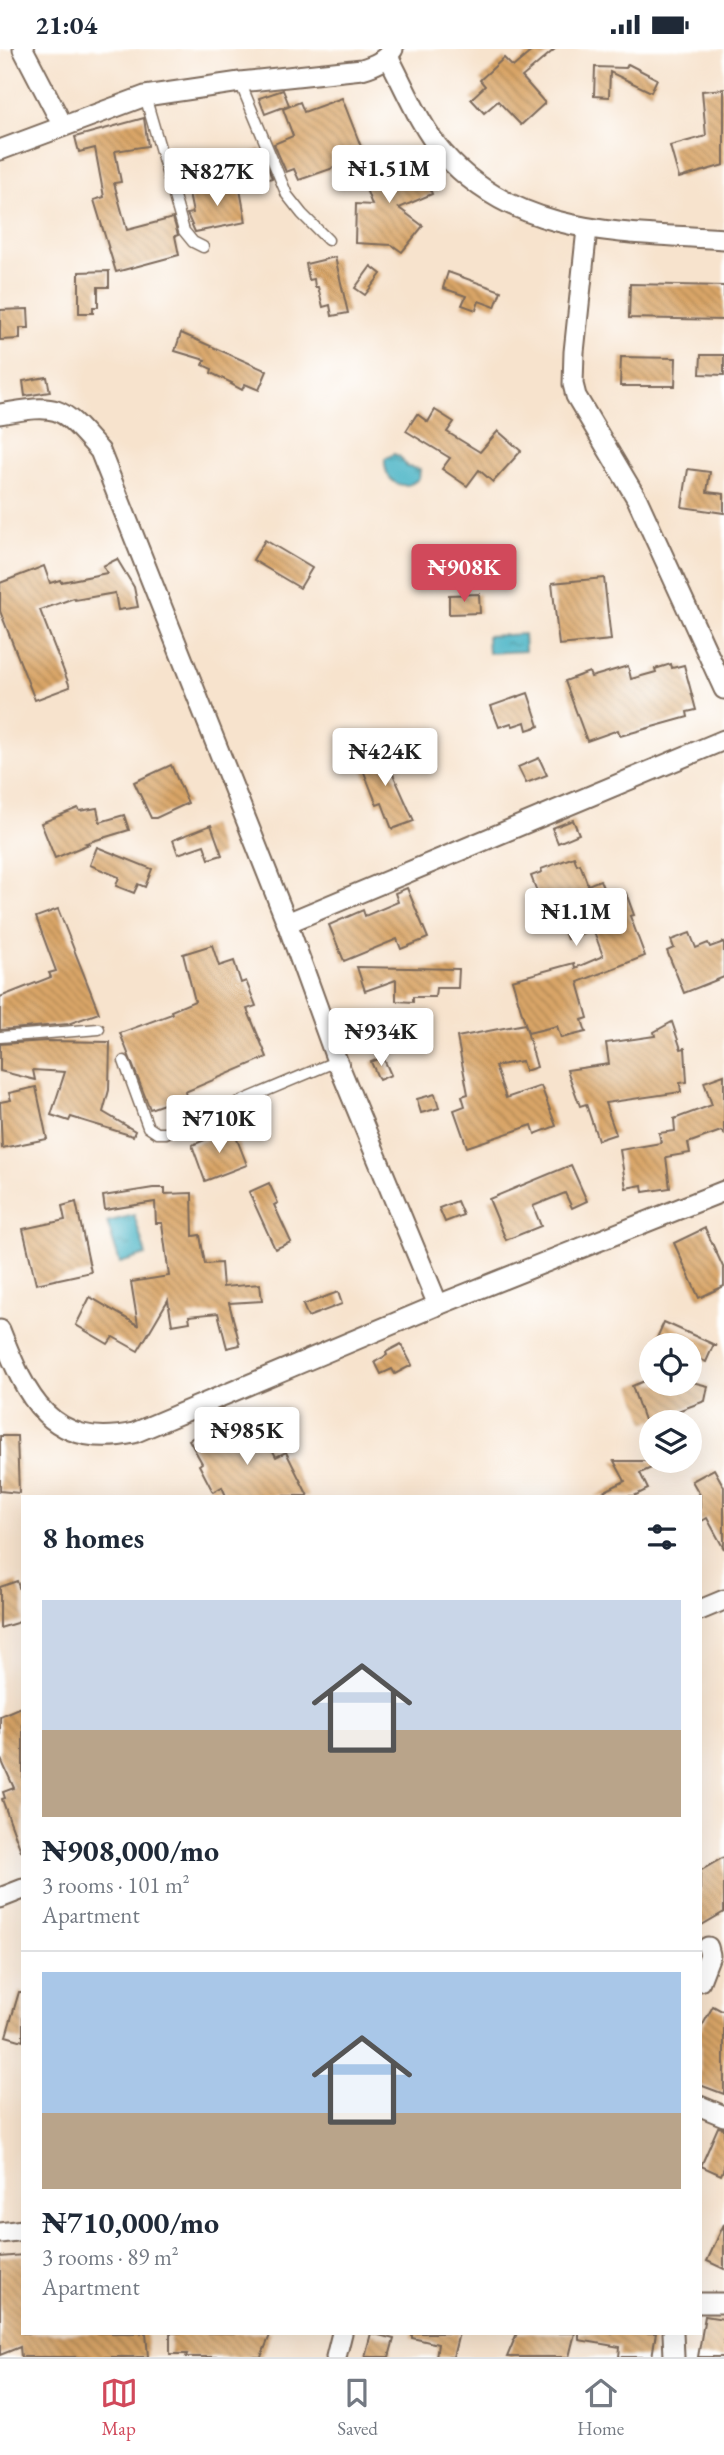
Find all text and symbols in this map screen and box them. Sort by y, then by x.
text: 21:04 [35,8,97,42]
pin: ₦1.51M [332,145,446,205]
pin: ₦827K [168,149,266,208]
text: ₦1.51M [348,153,430,183]
text: ₦827K [180,156,254,186]
pin: ₦908K [415,545,513,604]
text: ₦908K [427,552,501,582]
pin: ₦424K [336,729,434,788]
text: ₦424K [348,736,422,766]
pin: ₦1.1M [527,888,625,948]
text: ₦1.1M [541,896,611,926]
pin: ₦934K [332,1009,430,1068]
text: ₦934K [344,1016,418,1046]
pin: ₦710K [170,1095,268,1155]
text: ₦710K [182,1103,256,1133]
map controls [639,1333,702,1473]
button: locate [639,1333,702,1396]
pin: ₦985K [198,1407,296,1467]
button: layers [639,1410,702,1473]
text: ₦985K [210,1415,284,1445]
text: 8 homes [42,1518,144,1557]
icon: filters [643,1518,681,1556]
icon: home [299,1645,425,1771]
text: ₦908,000/mo [42,1831,219,1870]
text: 3 rooms · 101 m² [42,1870,190,1900]
text: Apartment [42,1900,140,1930]
icon: home [299,2017,425,2143]
text: ₦710,000/mo [42,2203,219,2242]
text: 3 rooms · 89 m² [42,2242,179,2272]
text: Apartment [42,2272,140,2302]
tab: Map [100,2374,138,2441]
tab: Saved [337,2374,378,2441]
tab: Home [577,2374,624,2441]

